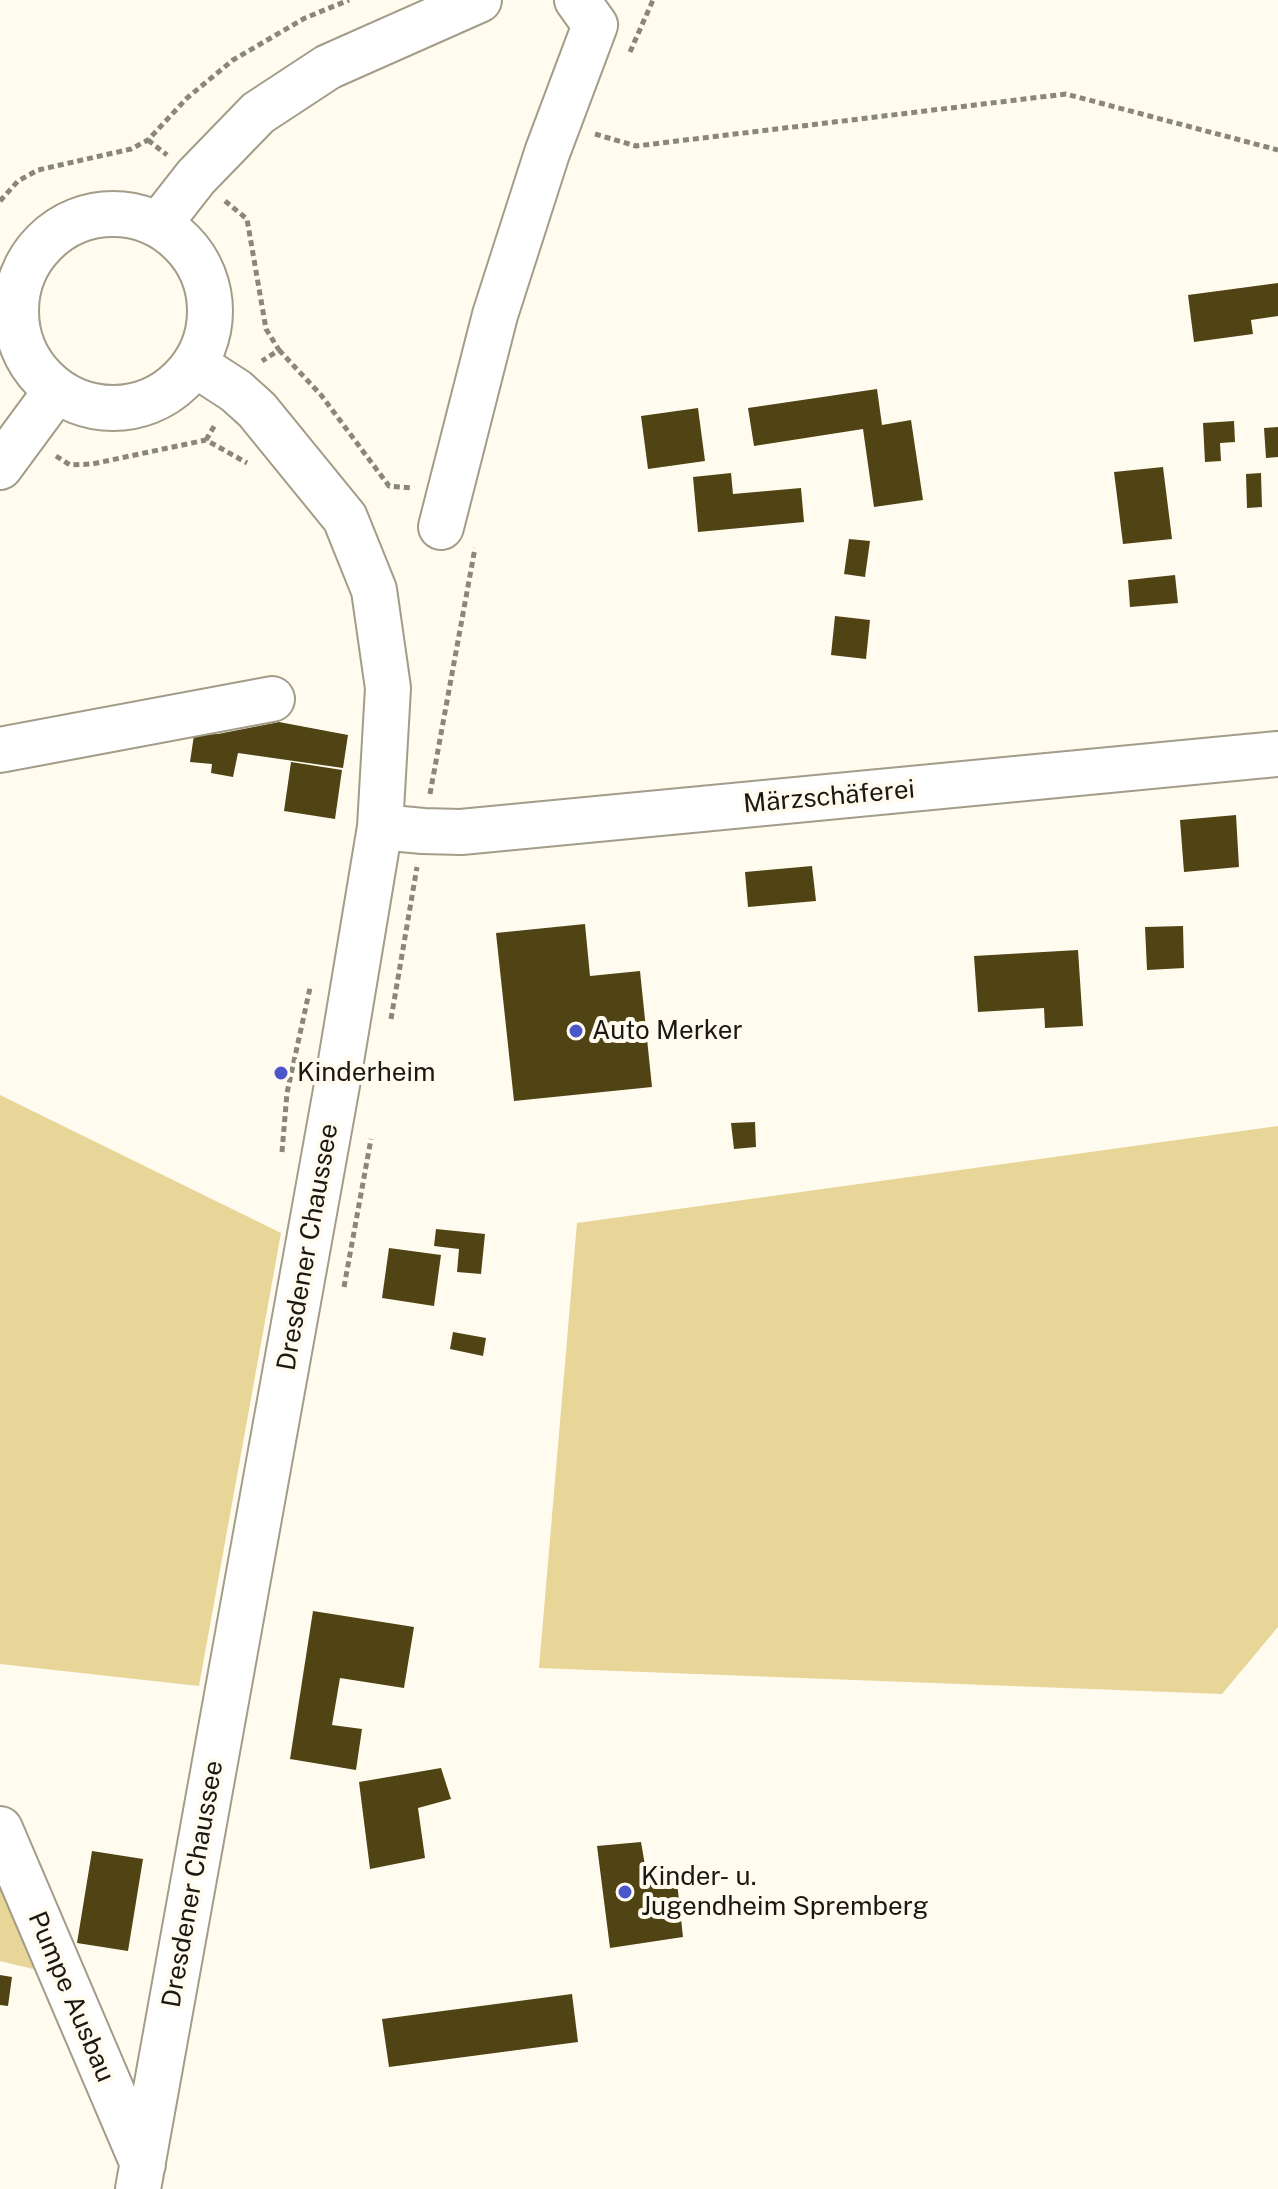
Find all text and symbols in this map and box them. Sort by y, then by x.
street label: Märzschäferei [742,774,916,820]
place label: Auto Merker [592,1015,743,1047]
marker: Auto Merker [567,1022,585,1040]
place label: Kinderheim [297,1057,436,1089]
marker: Kinderheim [272,1064,290,1082]
street label: Dresdener Chaussee [271,1121,345,1373]
street label: Dresdener Chaussee [156,1758,230,2010]
place label: Kinder- u. Jugendheim Spremberg [641,1861,929,1922]
marker: Kinder- u. Jugendheim Spremberg [616,1883,634,1901]
street label: Pumpe Ausbau [21,1907,121,2087]

